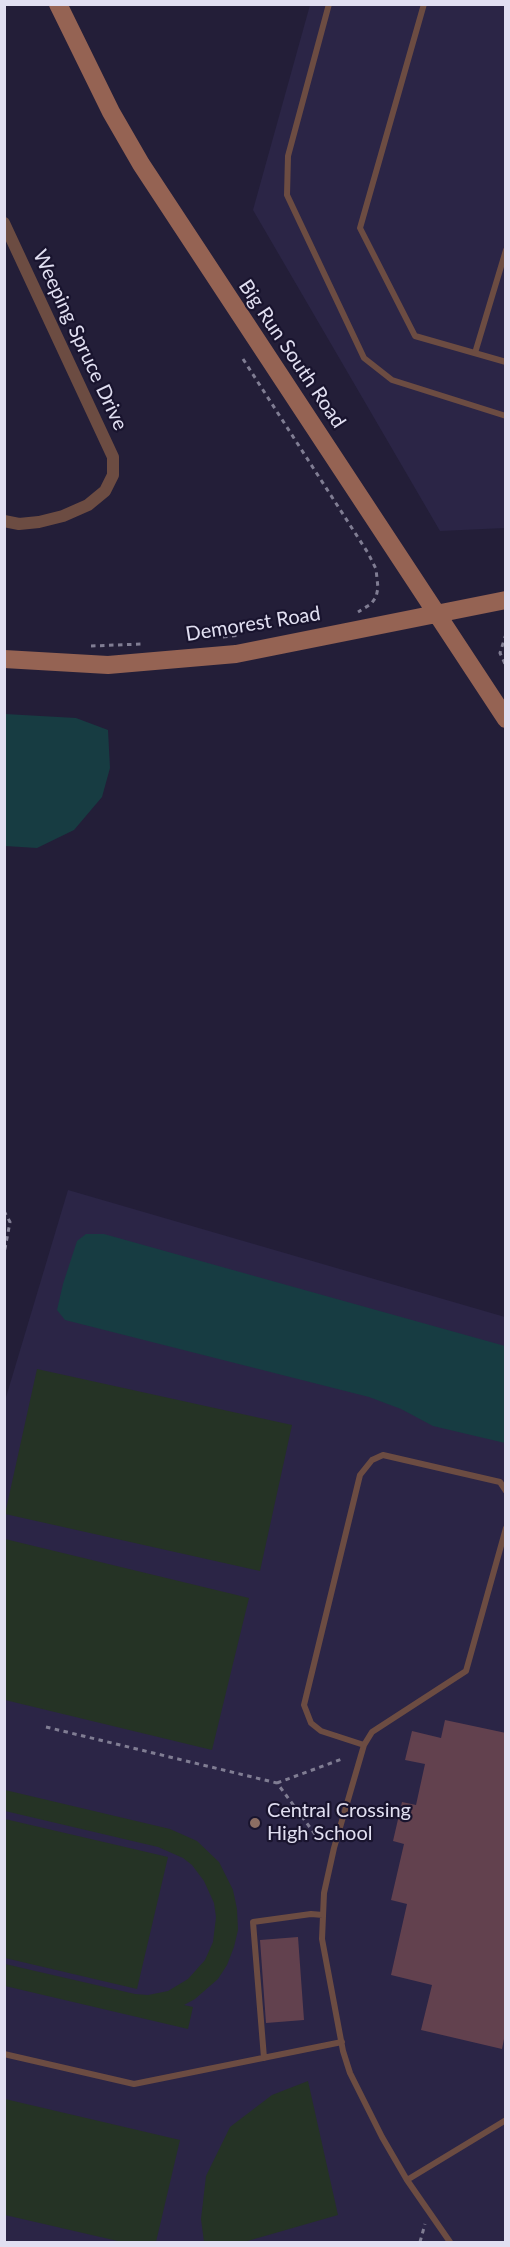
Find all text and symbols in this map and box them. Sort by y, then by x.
street label: Weeping Spruce Drive [28,246,132,434]
street label: Big Run South Road [233,275,351,433]
street label: Demorest Road [184,601,322,647]
place label: Central Crossing High School [267,1799,411,1846]
marker: Central Crossing High School [248,1816,262,1830]

